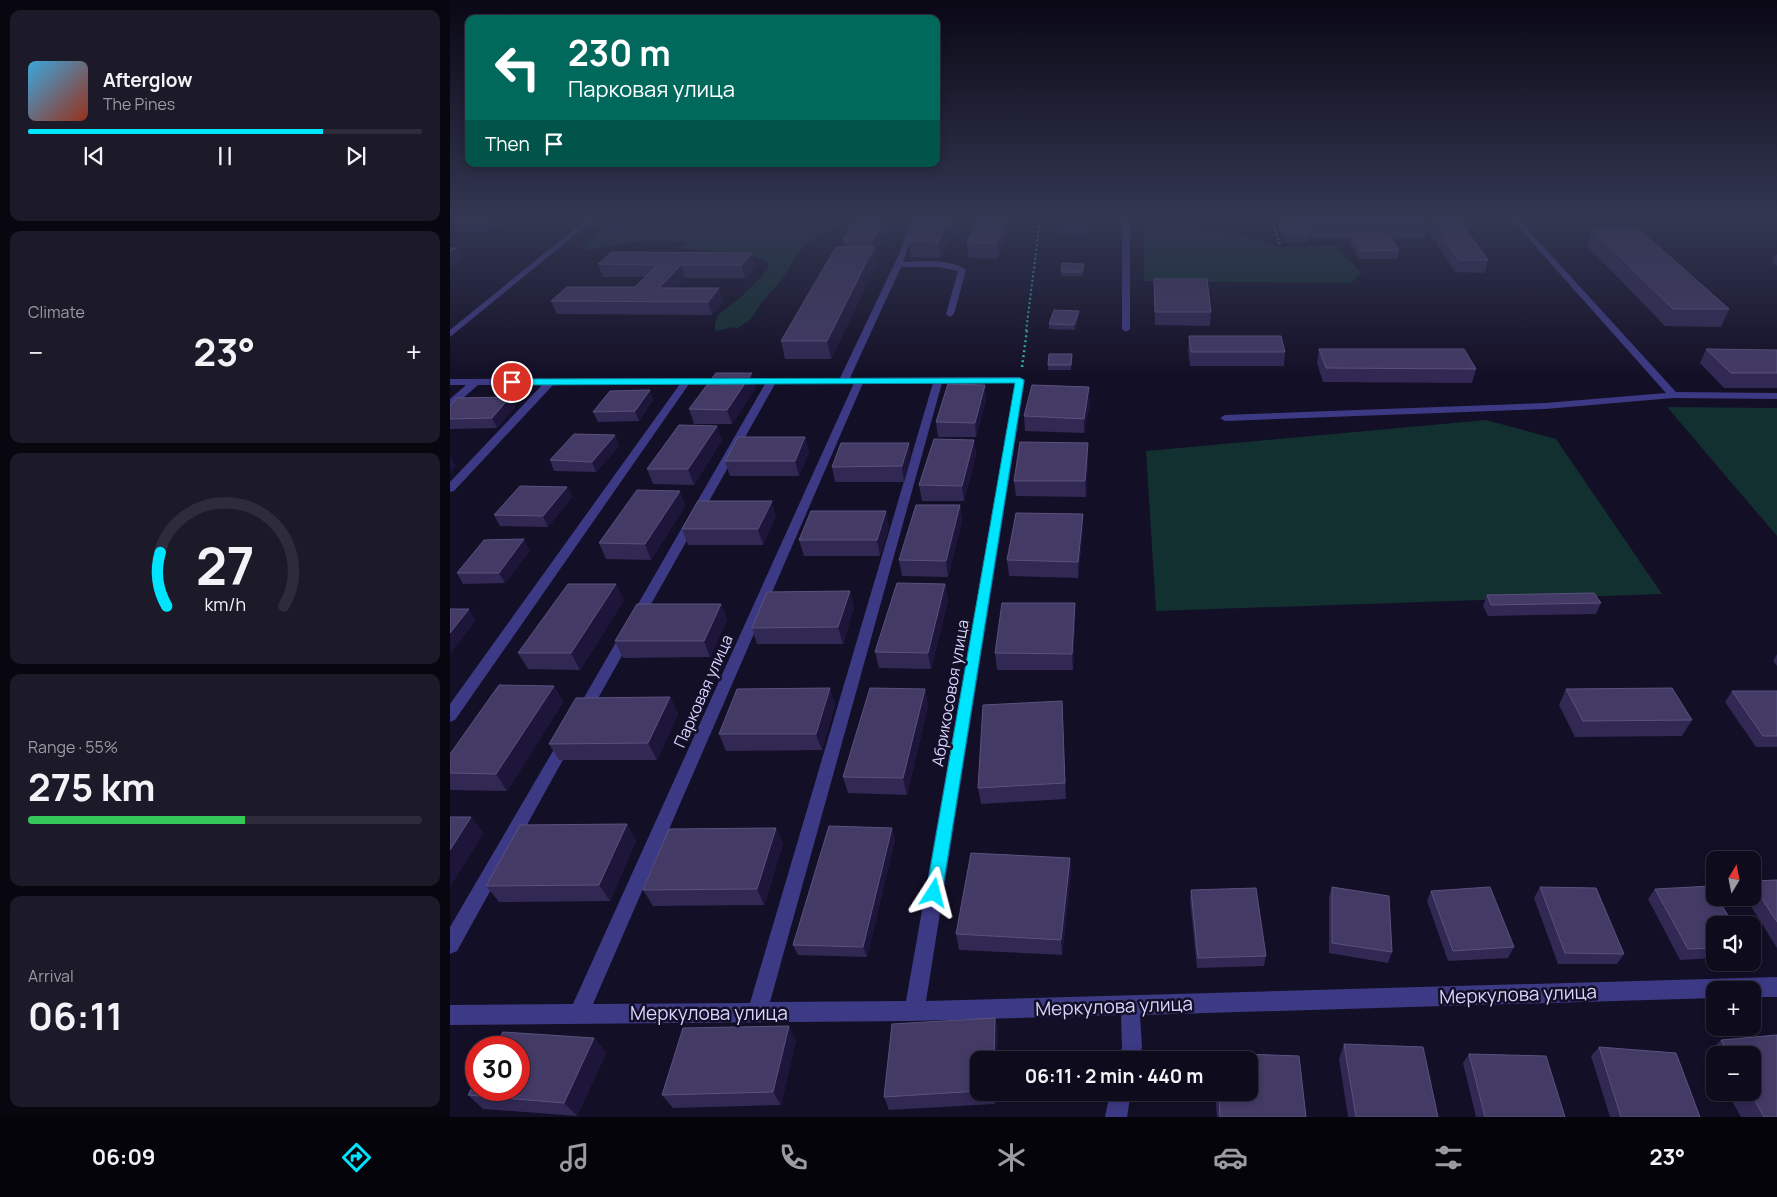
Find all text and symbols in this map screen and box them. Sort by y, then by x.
text: 230 m [568,29,671,77]
icon: left [485,35,550,100]
text: Afterglow [103,67,192,93]
text: Парковая улица [568,74,735,104]
text: The Pines [103,93,175,115]
icon: arrive [540,130,568,158]
text: Then [485,131,530,157]
icon: previous [80,142,108,170]
icon: pause [211,142,239,170]
icon: next [342,142,370,170]
text: Climate [28,301,85,323]
text: 23° [194,325,255,377]
text: − [28,333,43,371]
text: + [406,333,422,371]
pin [491,361,533,403]
icon: arrive [498,368,526,396]
text: 27 [196,530,254,601]
text: km/h [204,592,246,616]
street label: Абрикосовоя улица [926,618,974,768]
street label: Парковая улица [668,631,738,751]
text: Range · 55% [28,736,118,758]
text: 275 km [28,760,155,812]
north arrow [1706,851,1761,906]
map controls [1706,851,1761,1101]
position arrow [907,866,959,918]
button: sound [1706,916,1761,971]
text: Arrival [28,965,74,987]
street label: Меркулова улица [1439,978,1597,1010]
button: + [1706,981,1761,1036]
text: 06:11 [28,989,123,1041]
street label: Меркулова улица [1035,990,1193,1022]
street label: Меркулова улица [630,1000,788,1026]
speed limit sign: 30 [465,1036,530,1101]
button: − [1706,1046,1761,1101]
text: 06:11 · 2 min · 440 m [1025,1063,1203,1089]
icon: directions [339,1140,374,1175]
icon: music [557,1140,592,1175]
icon: phone [776,1140,811,1175]
icon: climate [994,1140,1029,1175]
icon: car [1213,1140,1248,1175]
icon: filters [1431,1140,1466,1175]
text: 06:09 [92,1142,156,1172]
text: 23° [1649,1142,1685,1172]

